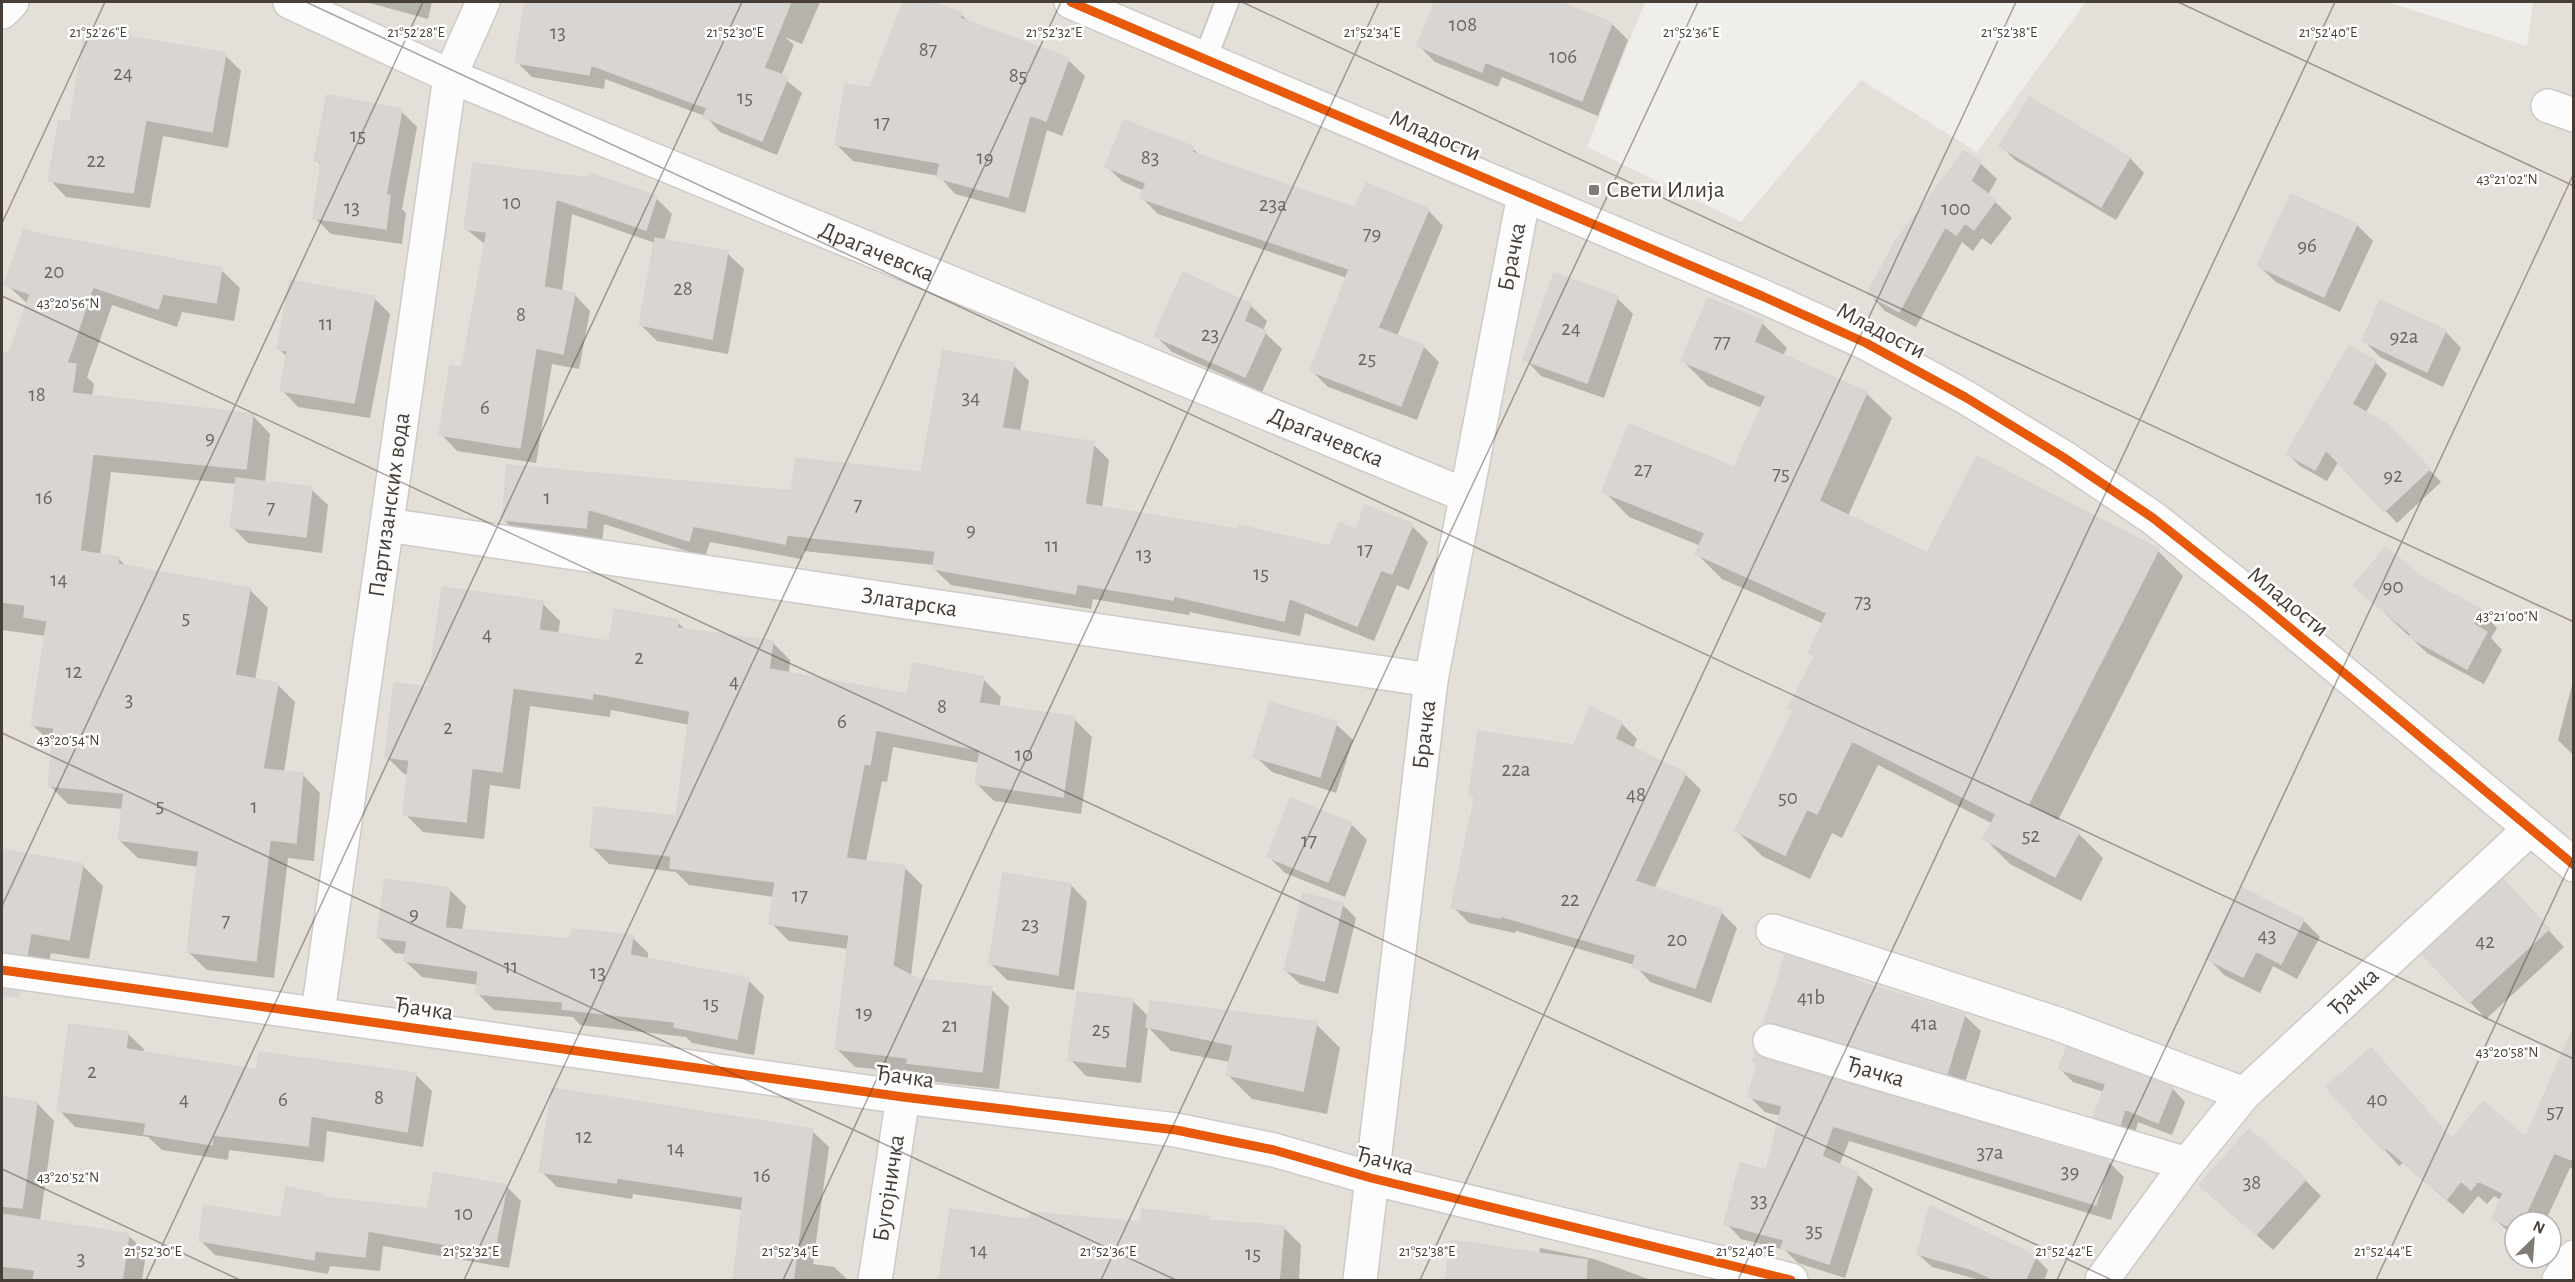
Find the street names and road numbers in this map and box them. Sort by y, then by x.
street label: Младости [1386,106,1484,166]
street label: Драгачевска [816,218,938,287]
street label: Брачка [1494,221,1530,293]
street label: Младости [1833,298,1929,364]
street label: Драгачевска [1265,403,1387,472]
street label: Партизанских вода [365,411,414,599]
street label: Младости [2243,562,2333,642]
street label: Златарска [860,584,959,622]
street label: Брачка [1409,699,1441,771]
street label: Ђачка [2324,963,2384,1021]
street label: Ђачка [393,993,455,1025]
street label: Ђачка [1844,1052,1907,1092]
street label: Ђачка [874,1061,936,1093]
street label: Бугојничка [869,1133,909,1243]
street label: Ђачка [1353,1142,1417,1180]

